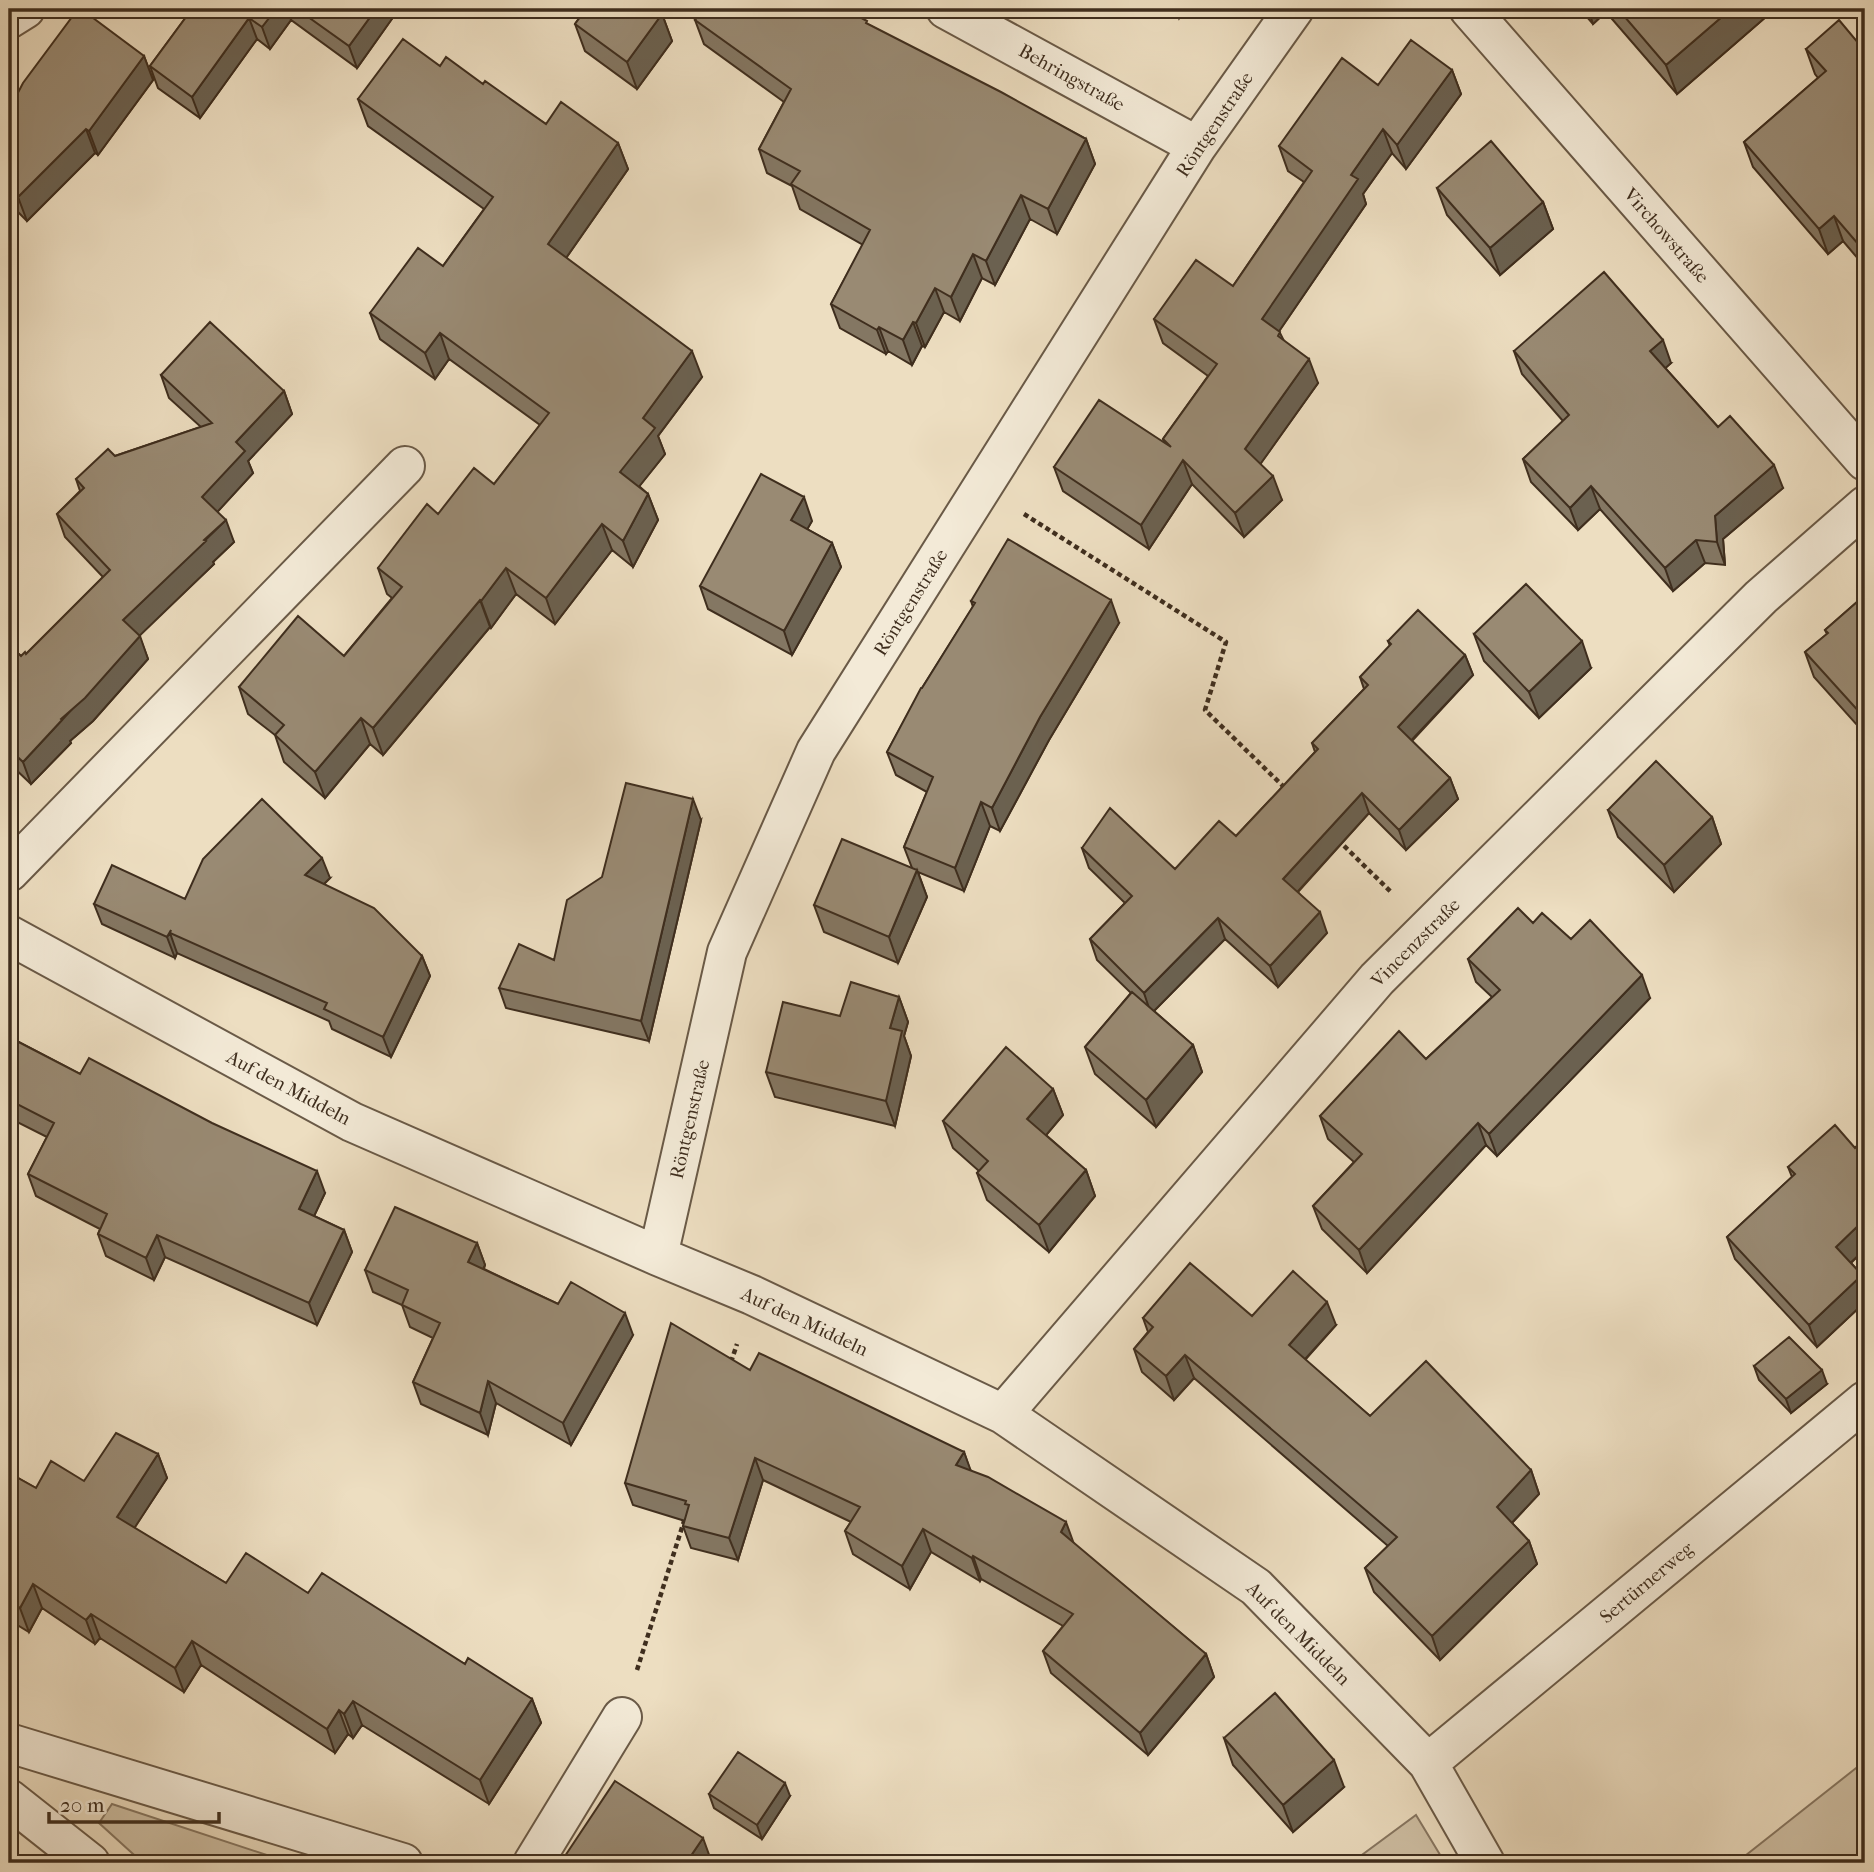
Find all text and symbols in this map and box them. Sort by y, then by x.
street label: Behringstraße [1015,40,1128,116]
street label: Röntgenstraße [1172,68,1258,181]
street label: Virchowstraße [1618,183,1713,288]
street label: Röntgenstraße [869,545,952,660]
street label: Vincenzstraße [1366,894,1465,992]
street label: Auf den Middeln [222,1045,354,1130]
street label: Röntgenstraße [666,1057,714,1181]
street label: Auf den Middeln [737,1283,871,1361]
street label: Sertürnerweg [1596,1537,1698,1628]
street label: Auf den Middeln [1241,1577,1355,1690]
scale bar [49,1781,219,1825]
text: 20 m [60,1793,105,1817]

